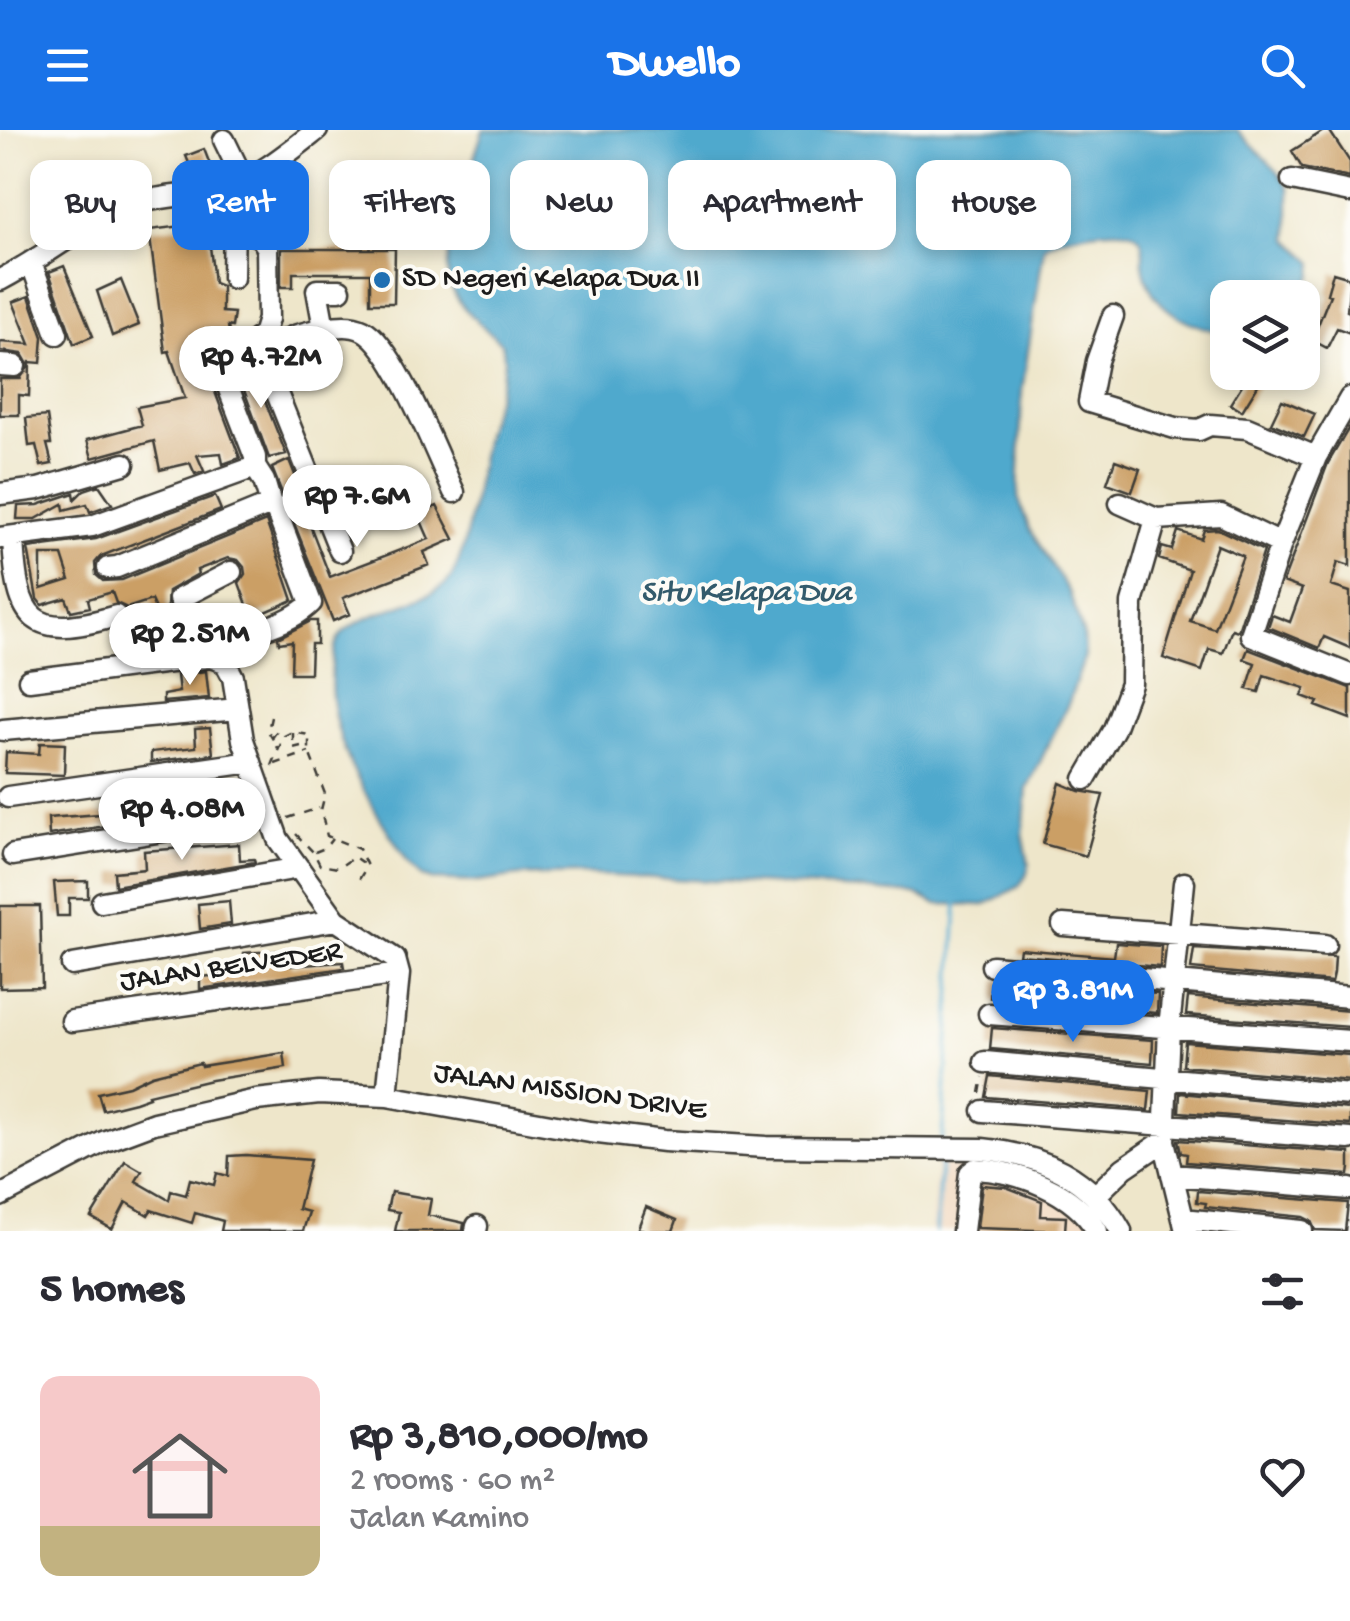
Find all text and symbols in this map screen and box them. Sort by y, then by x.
icon: menu [40,38,95,93]
icon: search [1255,38,1310,93]
text: Dwello [610,39,740,92]
chip: Buy [30,160,152,250]
chip: Rent [172,160,309,250]
chip: Filters [329,160,490,250]
chip: New [510,160,648,250]
chip: Apartment [668,160,896,250]
chip: House [916,160,1071,250]
place label: SD Negeri Kelapa Dua II [402,263,700,298]
marker: SD Negeri Kelapa Dua II [371,269,393,291]
map controls [1210,280,1320,390]
button: layers [1210,280,1320,390]
pin: Rp 4.72M [158,326,364,411]
text: Rp 4.72M [201,339,321,377]
pin: Rp 7.6M [265,465,449,550]
text: Rp 7.6M [304,478,410,516]
water label: Situ Kelapa Dua [640,575,854,613]
pin: Rp 2.51M [87,603,293,688]
text: Rp 2.51M [131,616,249,654]
pin: Rp 4.08M [79,778,285,863]
text: Rp 4.08M [120,791,244,829]
street label: JALAN BELVEDER [118,935,345,1001]
pin: Rp 3.81M [970,960,1176,1045]
text: Rp 3.81M [1013,973,1133,1011]
street label: JALAN MISSION DRIVE [432,1057,710,1130]
icon: filters [1255,1264,1310,1319]
text: 5 homes [40,1267,183,1316]
text: Rp 3,810,000/mo [350,1414,648,1463]
icon: home [120,1416,240,1536]
icon: heart [1255,1449,1310,1504]
text: 2 rooms · 60 m² [350,1463,555,1501]
text: Jalan Kamino [350,1501,529,1539]

